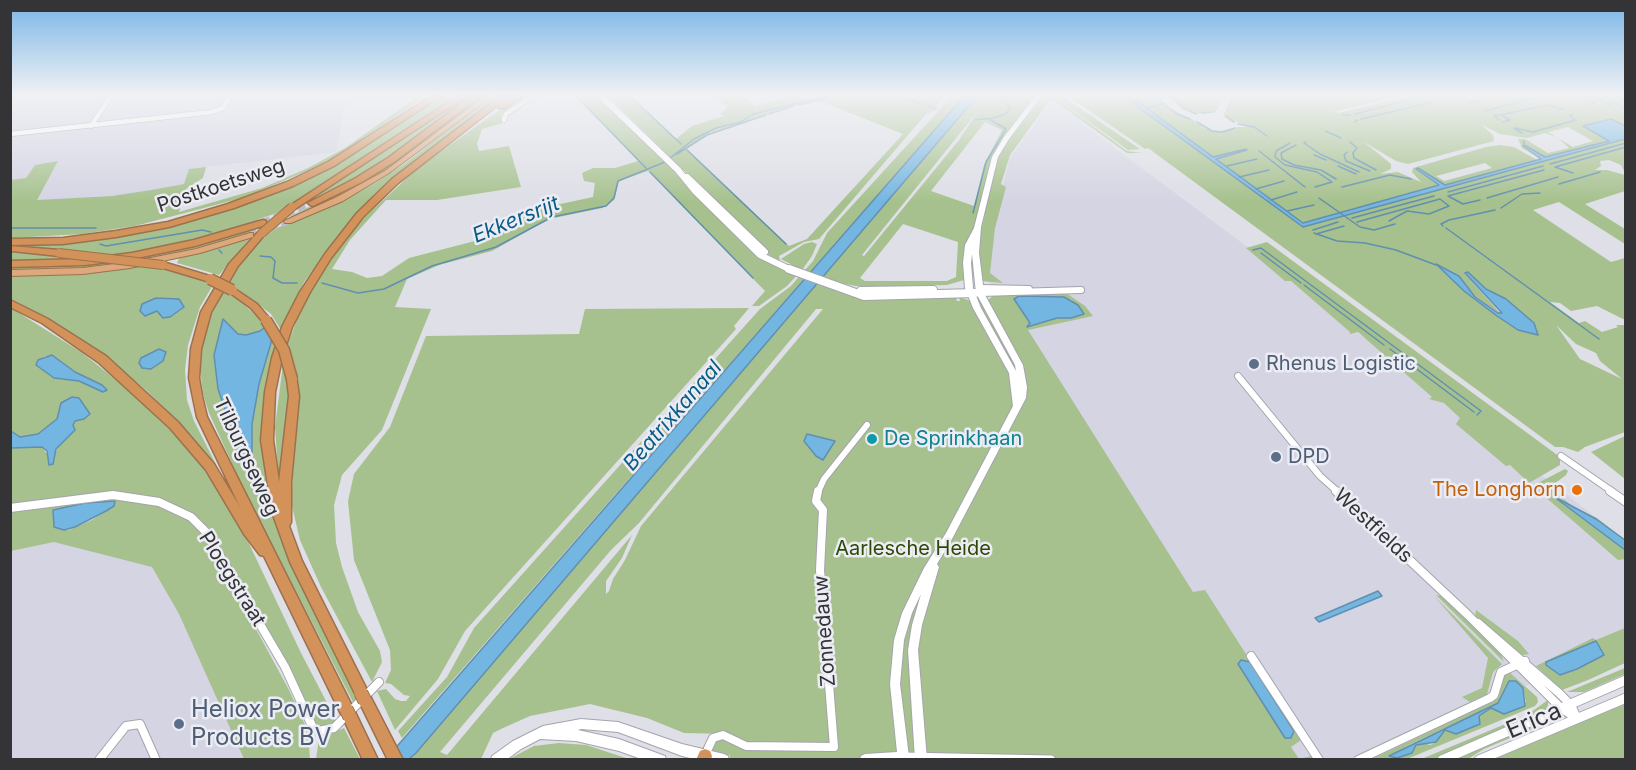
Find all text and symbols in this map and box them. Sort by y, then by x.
street label: Postkoetsweg [154,154,288,218]
water label: Ekkersrijt [469,191,563,249]
place label: Rhenus Logistic [1266,352,1416,376]
water label: Beatrixkanaal [618,356,728,476]
marker: Rhenus Logistic [1247,357,1261,371]
street label: Tilburgseweg [208,394,284,520]
place label: De Sprinkhaan [884,427,1022,451]
marker: De Sprinkhaan [865,432,879,446]
place label: DPD [1288,445,1330,469]
marker: DPD [1269,450,1283,464]
place label: The Longhorn [1432,478,1565,502]
marker: The Longhorn [1570,483,1584,497]
street label: Westfields [1329,484,1417,568]
street label: Ploegstraat [193,527,271,631]
park label: Aarlesche Heide [835,537,991,561]
street label: Zonnedauw [809,575,841,687]
place label: Heliox Power Products BV [191,696,340,752]
street label: Erica [1502,697,1566,745]
marker: Heliox Power Products BV [172,717,186,731]

